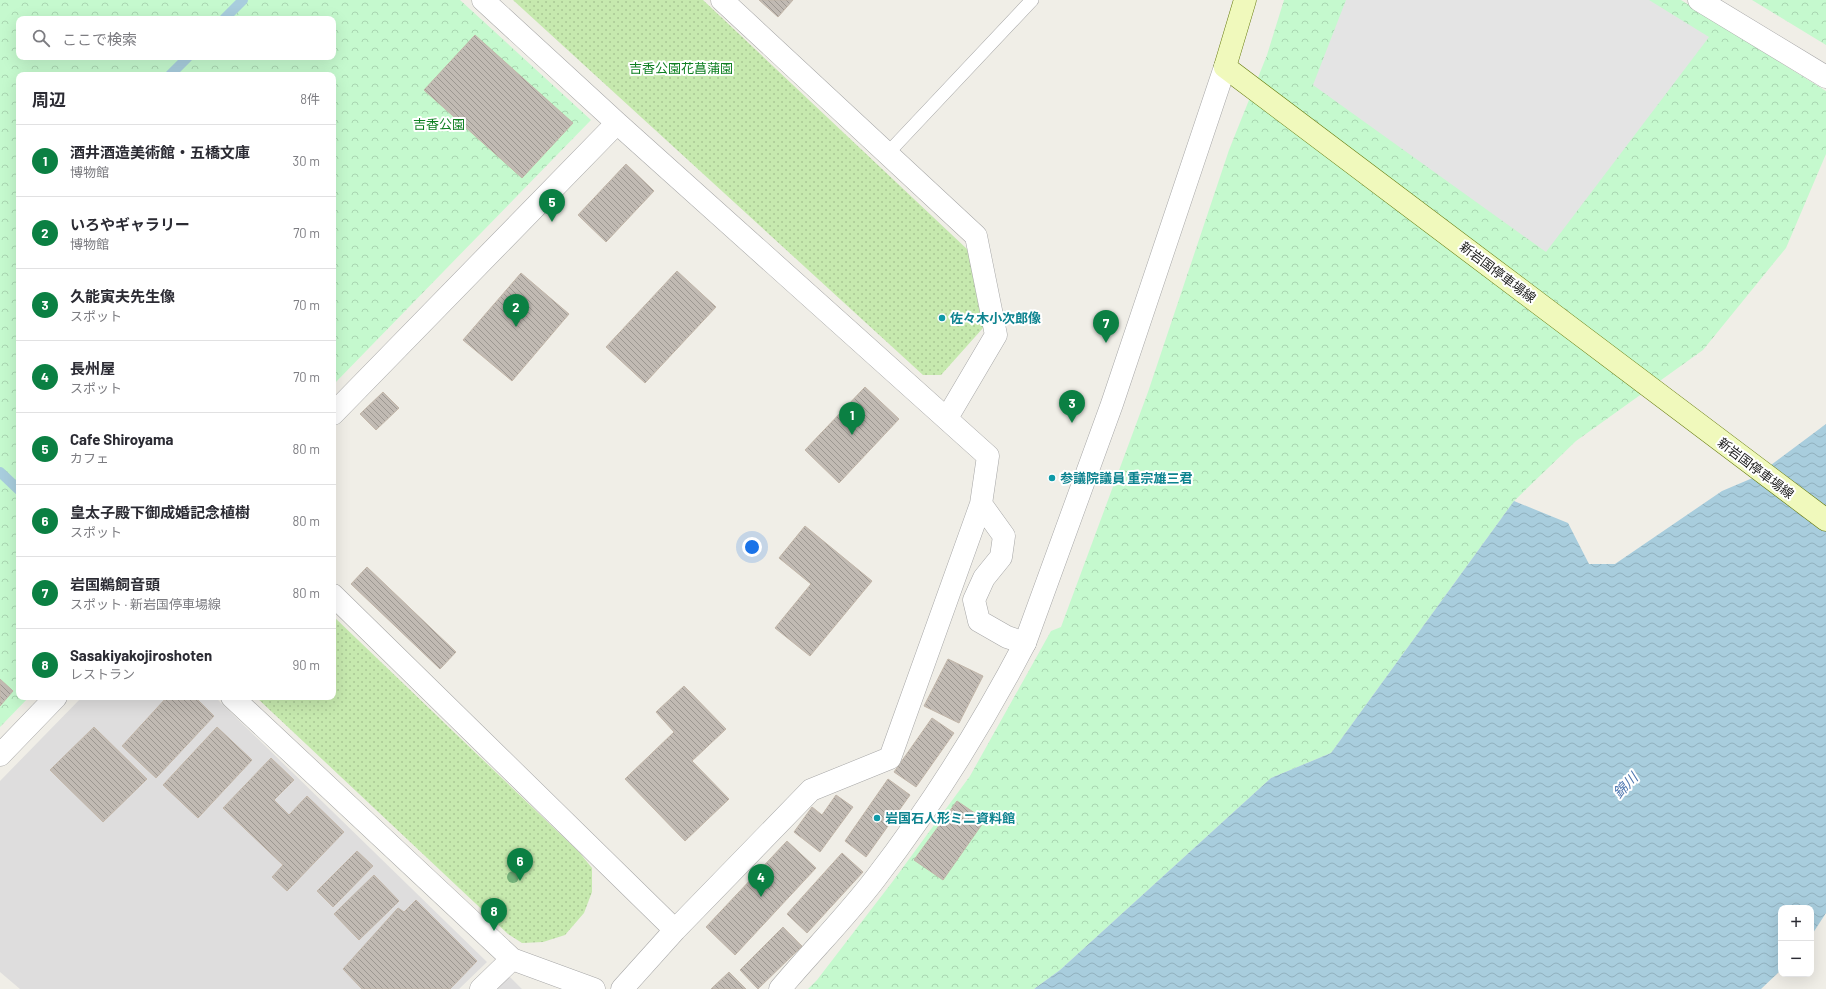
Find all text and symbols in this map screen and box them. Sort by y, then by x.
search box [16,16,336,60]
icon: search [30,27,52,49]
text: ここで検索 [62,30,137,48]
park label: 吉香公園花菖蒲園 [629,60,733,76]
text: 周辺 [32,89,66,109]
text: 8件 [300,91,320,107]
park label: 吉香公園 [413,116,465,132]
text: 酒井酒造美術館・五橋文庫 [70,143,250,161]
text: 1 [43,153,47,169]
text: 30 m [293,153,320,169]
text: 博物館 [70,164,109,180]
pin: 5 [539,189,565,222]
text: いろやギャラリー [70,215,190,233]
text: 2 [41,225,49,241]
text: 70 m [293,225,320,241]
text: 博物館 [70,236,109,252]
street label: 新岩国停車場線 [1457,238,1539,306]
text: 久能寅夫先生像 [70,287,175,305]
pin: 2 [503,294,529,327]
text: 3 [41,297,49,313]
text: 70 m [293,297,320,313]
text: スポット [70,308,122,324]
place label: 佐々木小次郎像 [950,310,1041,326]
pin: 7 [1093,310,1119,343]
marker: 佐々木小次郎像 [937,313,947,323]
text: 長州屋 [70,359,115,377]
text: 4 [41,369,49,385]
text: 70 m [293,369,320,385]
text: スポット [70,380,122,396]
pin: 3 [1059,390,1085,423]
pin: 1 [839,402,865,435]
text: Cafe Shiroyama [70,430,173,448]
street label: 新岩国停車場線 [1715,434,1797,502]
text: 5 [41,441,49,457]
text: 80 m [293,441,320,457]
text: カフェ [70,450,109,466]
place label: 参議院議員 重宗雄三君 [1060,470,1193,486]
marker: 参議院議員 重宗雄三君 [1047,473,1057,483]
text: 皇太子殿下御成婚記念植樹 [70,503,250,521]
text: 6 [42,513,48,529]
text: 80 m [293,513,320,529]
text: スポット [70,524,122,540]
your location [742,537,762,557]
text: 岩国鵜飼音頭 [70,575,160,593]
text: 7 [42,585,48,601]
text: 80 m [293,585,320,601]
text: スポット · 新岩国停車場線 [70,596,221,612]
text: Sasakiyakojiroshoten [70,646,212,664]
text: 8 [41,657,49,673]
text: 90 m [293,657,320,673]
text: レストラン [70,666,135,682]
water label: 錦川 [1609,768,1642,801]
place label: 岩国石人形ミニ資料館 [885,810,1015,826]
marker: 岩国石人形ミニ資料館 [872,813,882,823]
pin: 6 [507,848,533,881]
pin: 4 [748,864,774,897]
pin: 8 [481,898,507,931]
map controls [1778,905,1814,977]
button: + [1778,905,1814,941]
button: − [1778,941,1814,977]

